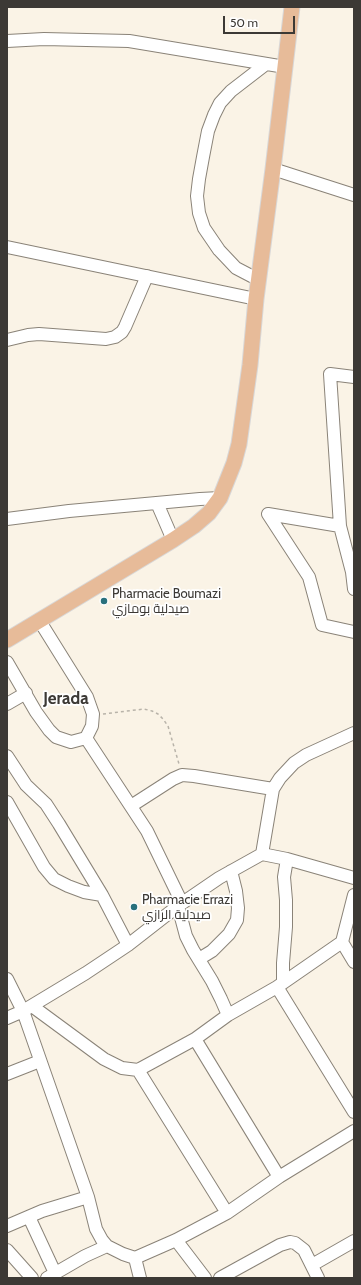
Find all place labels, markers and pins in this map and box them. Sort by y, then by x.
place label: Pharmacie Boumazi صيدلية بومازي [112,586,221,617]
marker: Pharmacie Boumazi صيدلية بومازي [99,596,109,606]
place label: Pharmacie Errazi صيدلية الرازي [142,892,233,923]
marker: Pharmacie Errazi صيدلية الرازي [129,902,139,912]

